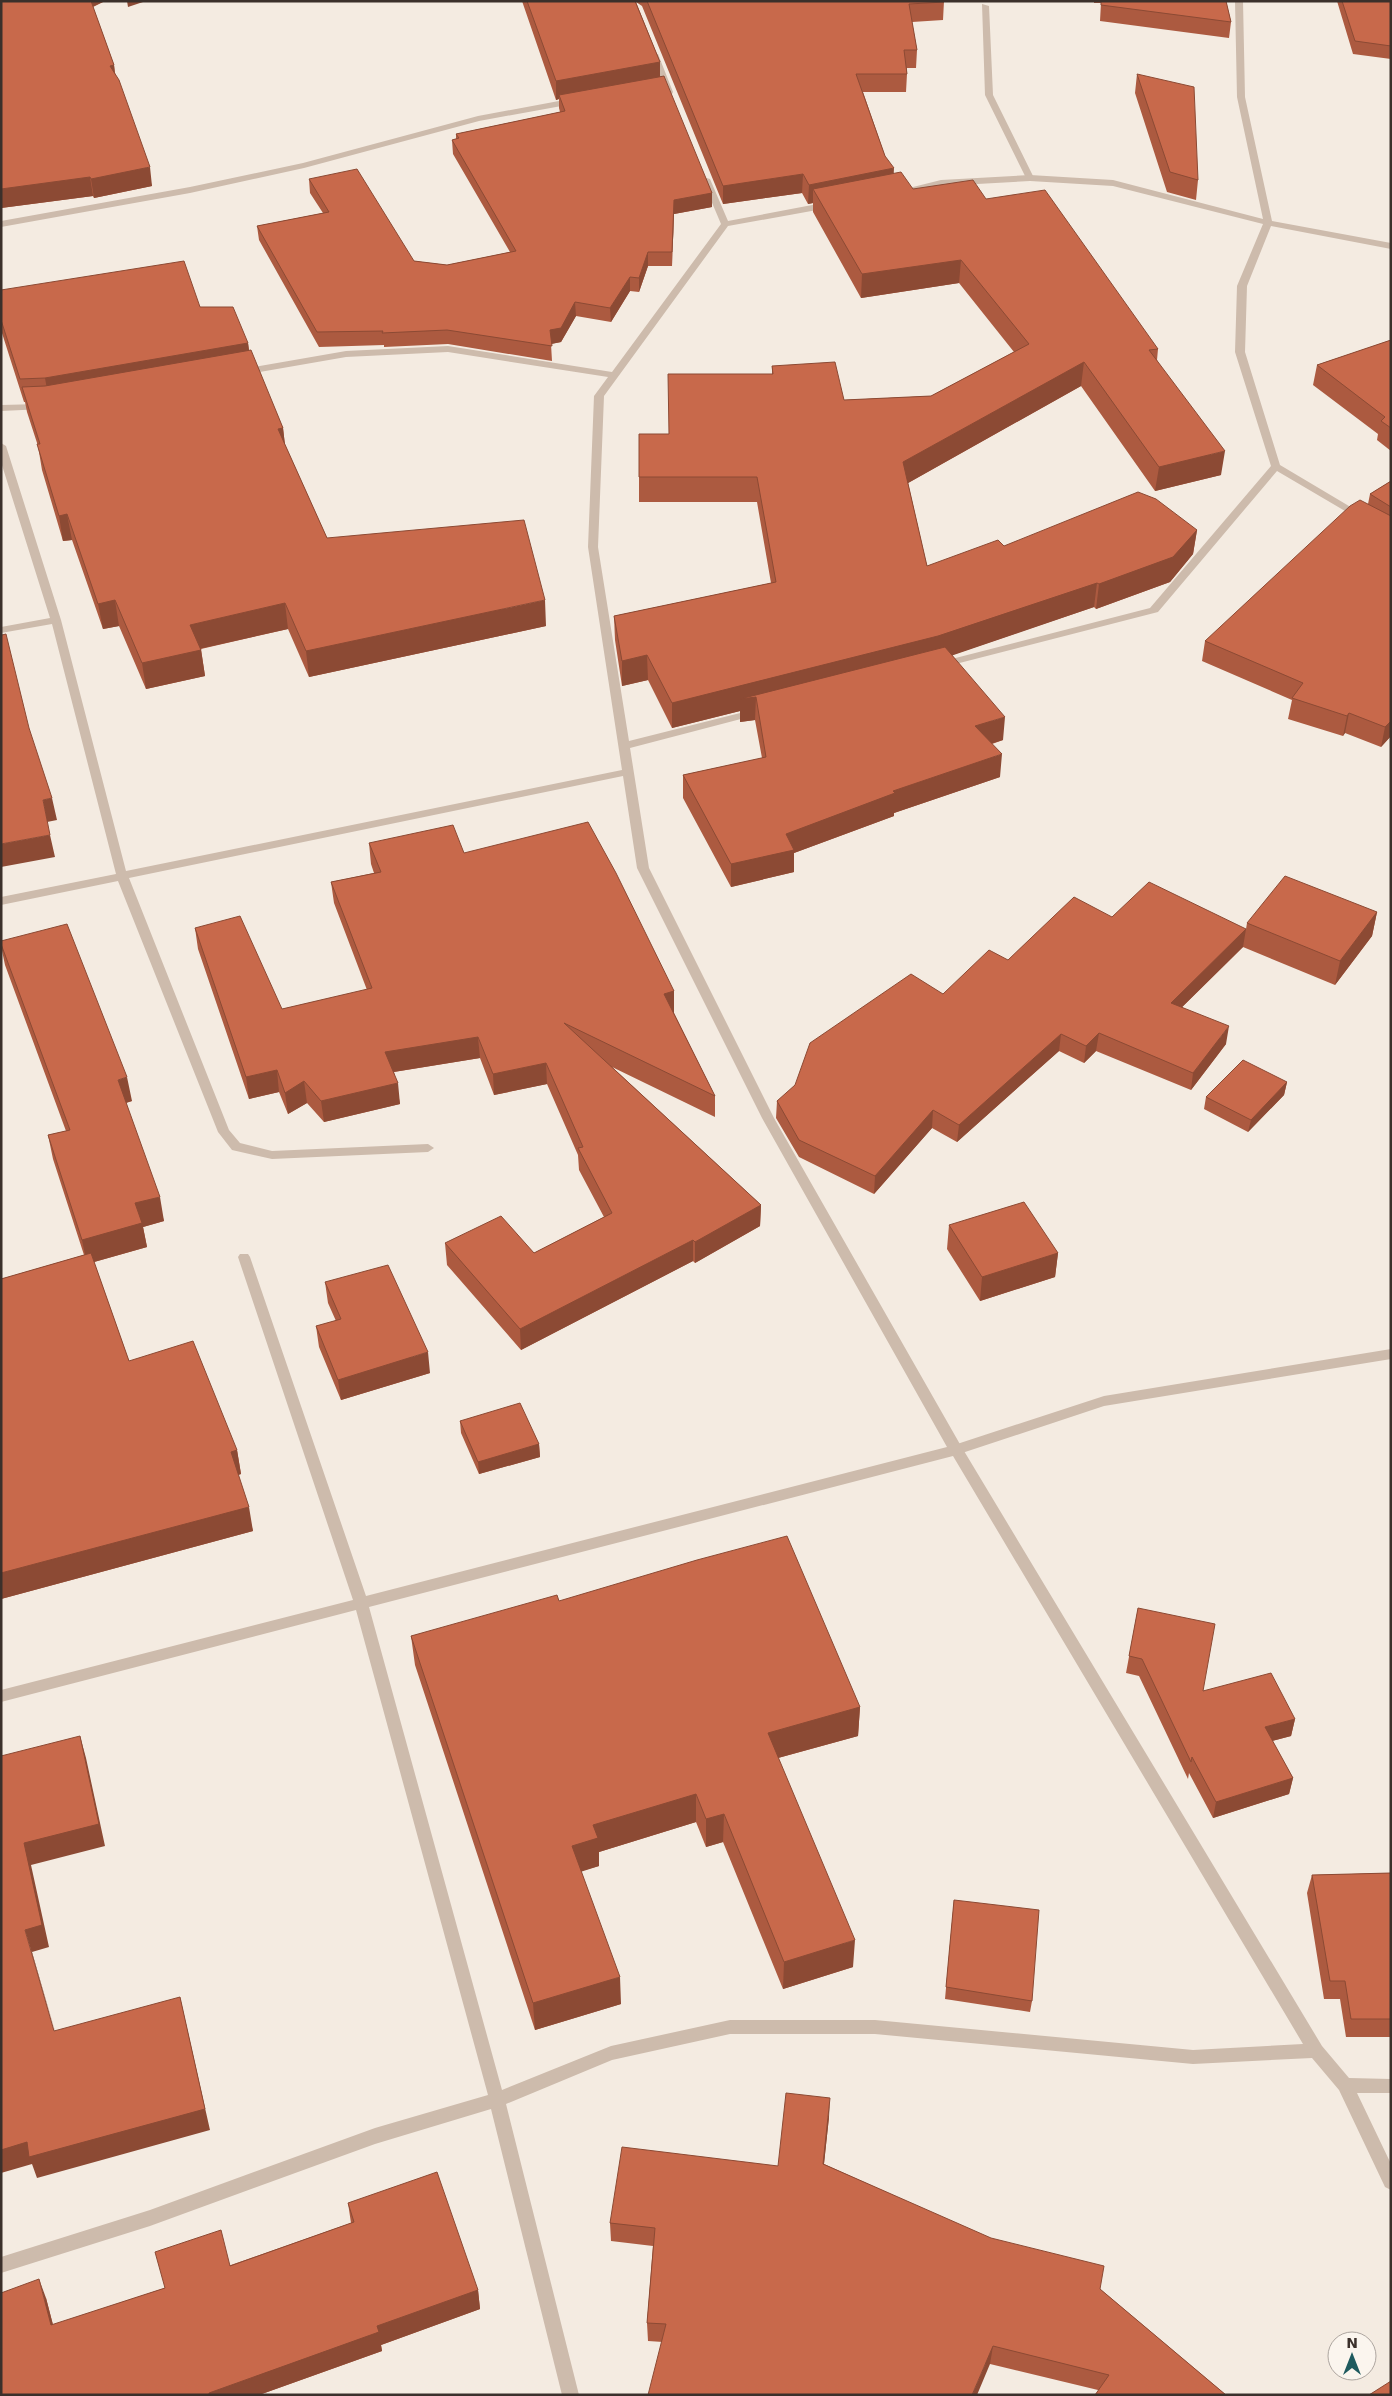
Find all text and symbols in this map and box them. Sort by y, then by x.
north arrow [1327,2331,1377,2381]
text: N [1346,2335,1358,2351]

